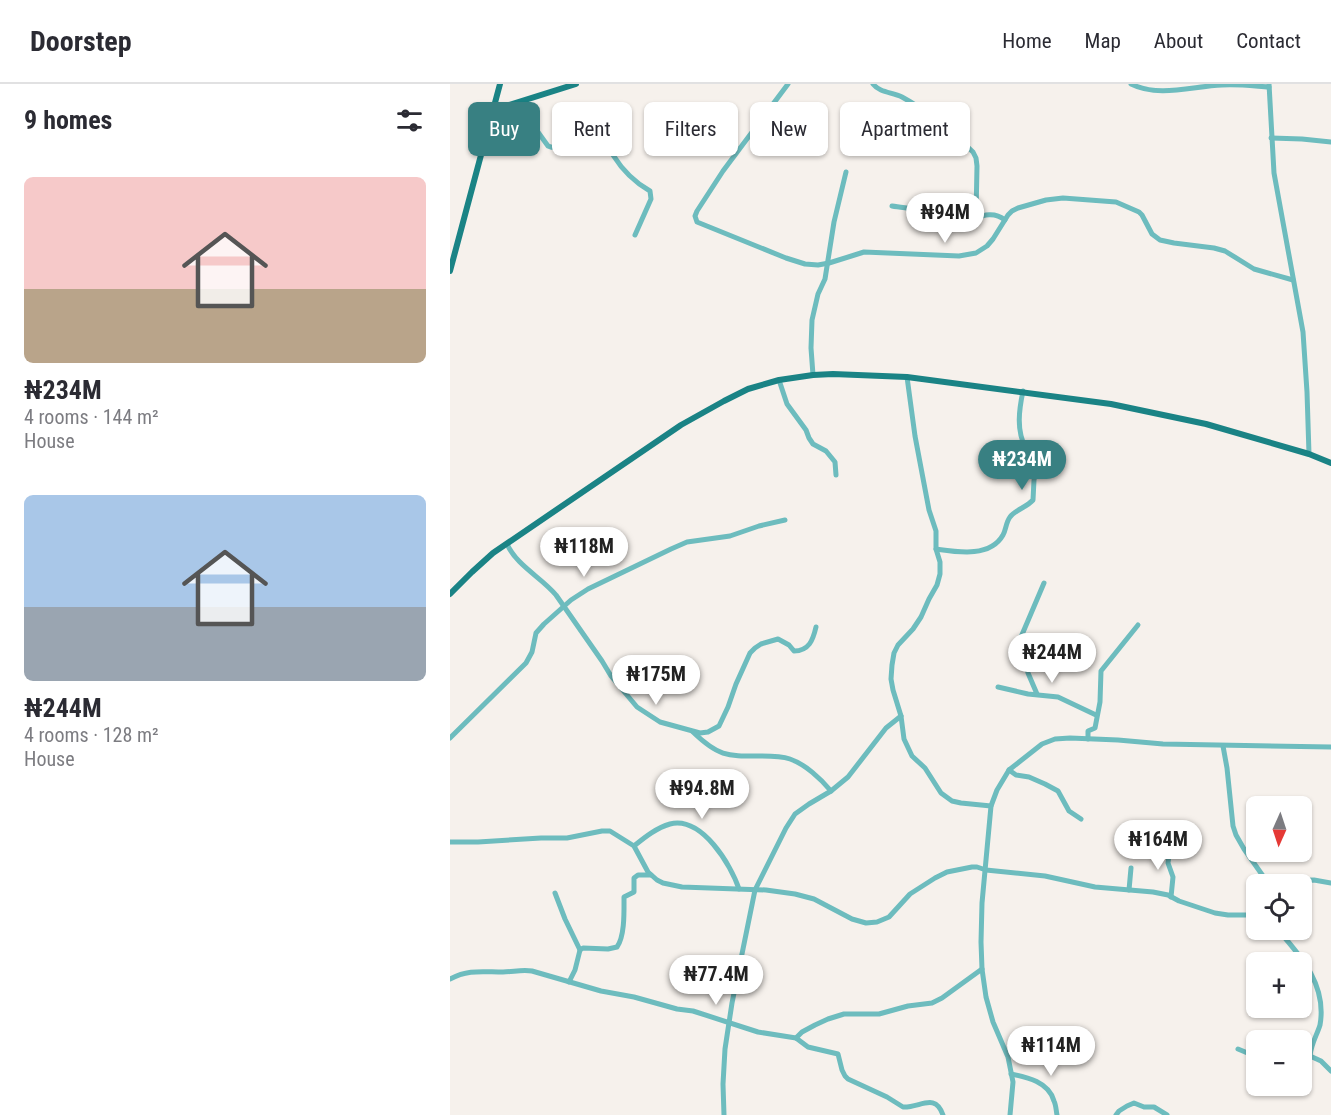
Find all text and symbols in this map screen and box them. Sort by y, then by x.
text: Doorstep [30,25,132,58]
text: Home [1002,29,1052,53]
text: Map [1085,29,1121,53]
text: About [1154,29,1203,53]
text: Contact [1236,29,1301,53]
chip: Buy [468,102,540,156]
chip: Rent [552,102,632,156]
chip: Filters [644,102,738,156]
chip: New [750,102,828,156]
chip: Apartment [840,102,970,156]
icon: filters [393,104,426,137]
text: 9 homes [24,105,112,135]
pin: ₦94M [909,193,981,244]
text: ₦94M [920,200,970,224]
icon: home [171,216,279,324]
text: ₦234M [24,375,102,405]
text: 4 rooms · 144 m² [24,405,159,429]
text: House [24,429,75,453]
pin: ₦234M [980,440,1064,491]
text: ₦234M [992,447,1052,471]
pin: ₦118M [542,527,626,578]
icon: home [171,534,279,642]
text: ₦118M [554,534,614,558]
pin: ₦244M [1010,633,1094,684]
text: ₦244M [1022,640,1082,664]
pin: ₦175M [614,655,698,706]
text: ₦175M [626,662,686,686]
text: ₦244M [24,693,102,723]
text: 4 rooms · 128 m² [24,723,159,747]
text: House [24,747,75,771]
pin: ₦94.8M [653,769,751,820]
text: ₦94.8M [669,776,735,800]
north arrow [1246,796,1312,862]
map controls [1246,796,1312,1096]
pin: ₦164M [1116,820,1200,871]
text: ₦164M [1128,827,1188,851]
button: locate [1246,874,1312,940]
button: + [1246,952,1312,1018]
pin: ₦77.4M [667,955,765,1006]
text: ₦77.4M [683,962,749,986]
pin: ₦114M [1009,1026,1093,1077]
button: − [1246,1030,1312,1096]
text: ₦114M [1021,1033,1081,1057]

